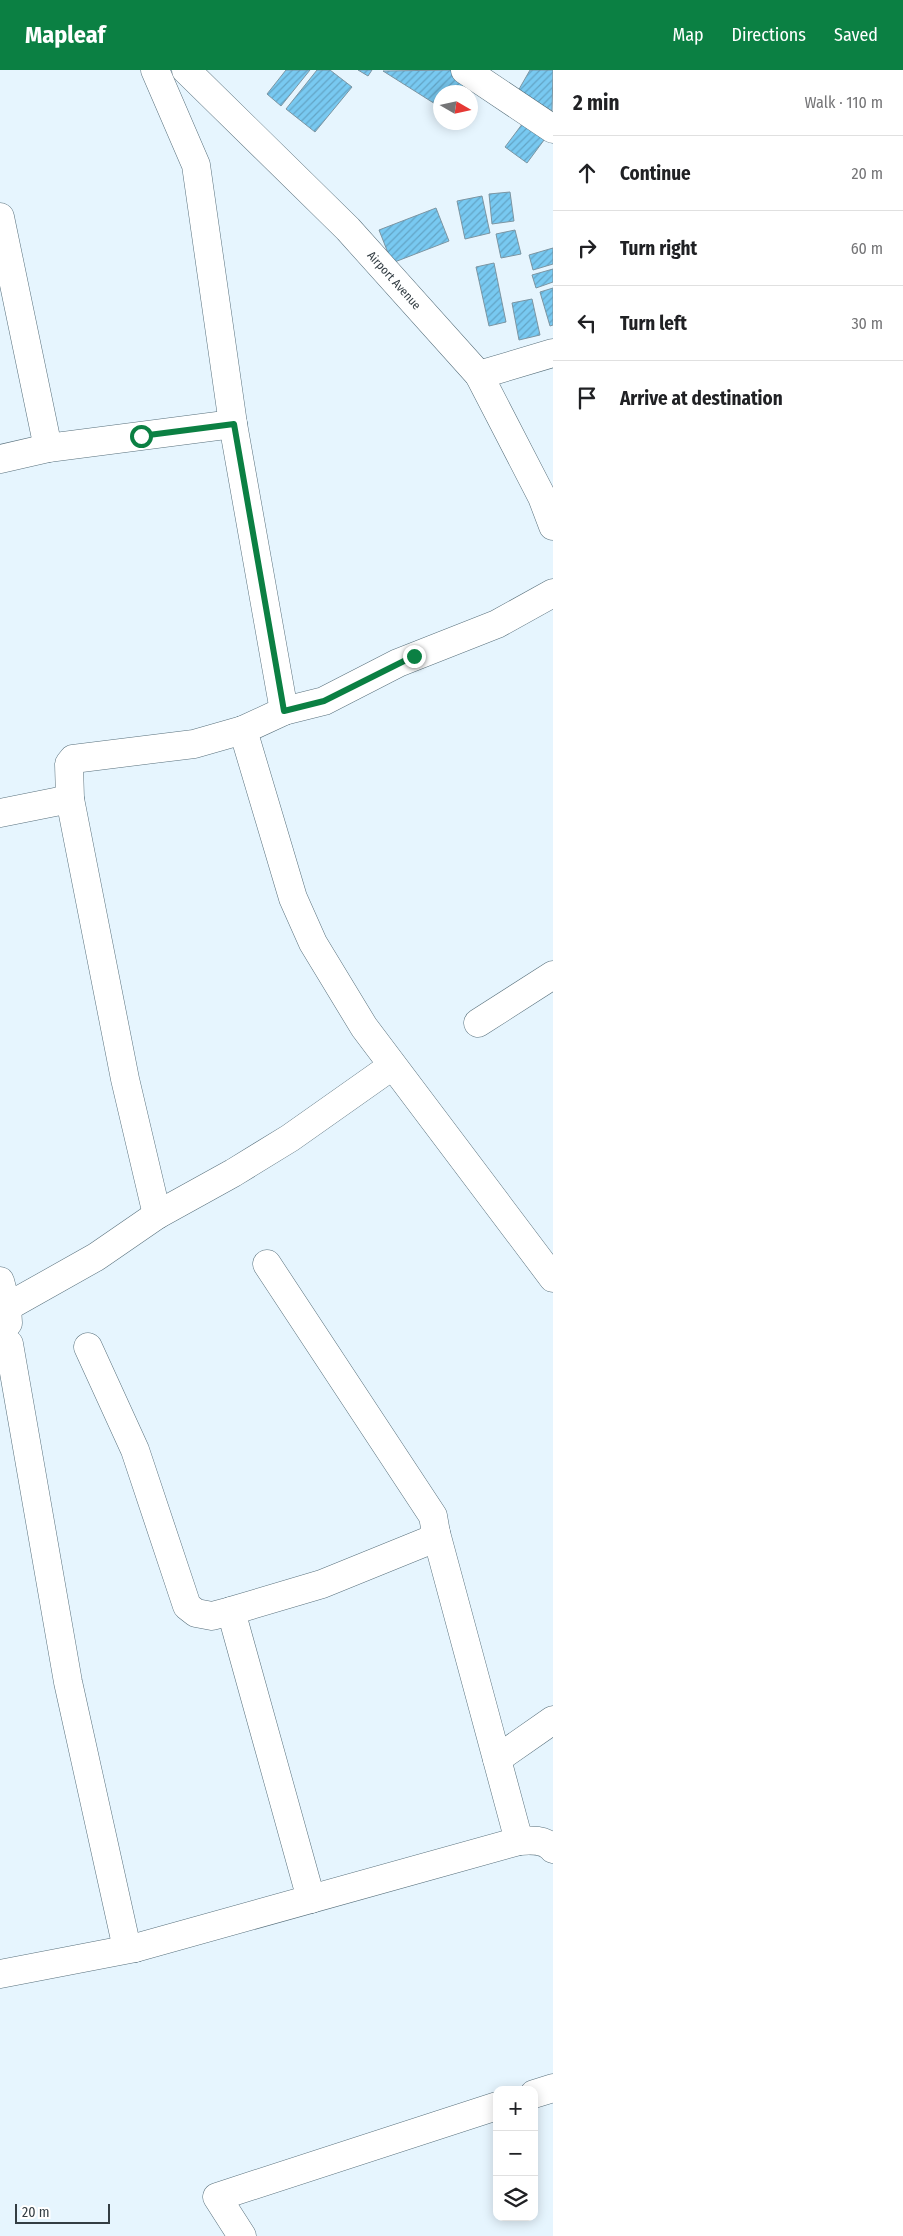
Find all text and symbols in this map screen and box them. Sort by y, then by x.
text: Mapleaf [25,21,105,49]
text: Map [672,24,704,46]
text: Directions [732,24,806,46]
text: Saved [834,24,878,46]
north arrow [433,85,478,130]
text: 2 min [573,90,620,116]
text: Walk · 110 m [805,93,883,112]
icon: ahead [573,159,601,187]
text: Continue [620,162,691,185]
text: 20 m [852,164,883,183]
icon: right [573,234,601,262]
text: Turn right [620,237,697,260]
text: 60 m [851,239,883,258]
street label: Airport Avenue [364,248,424,312]
icon: left [573,309,601,337]
text: Turn left [620,312,687,335]
text: 30 m [851,314,883,333]
icon: arrive [573,384,601,412]
text: Arrive at destination [620,387,783,410]
route start [130,425,153,448]
route end [403,645,426,668]
map controls [493,2086,538,2221]
button: + [493,2086,538,2131]
button: − [493,2131,538,2176]
button: layers [493,2176,538,2221]
scale bar [15,2201,110,2224]
text: 20 m [22,2204,50,2221]

